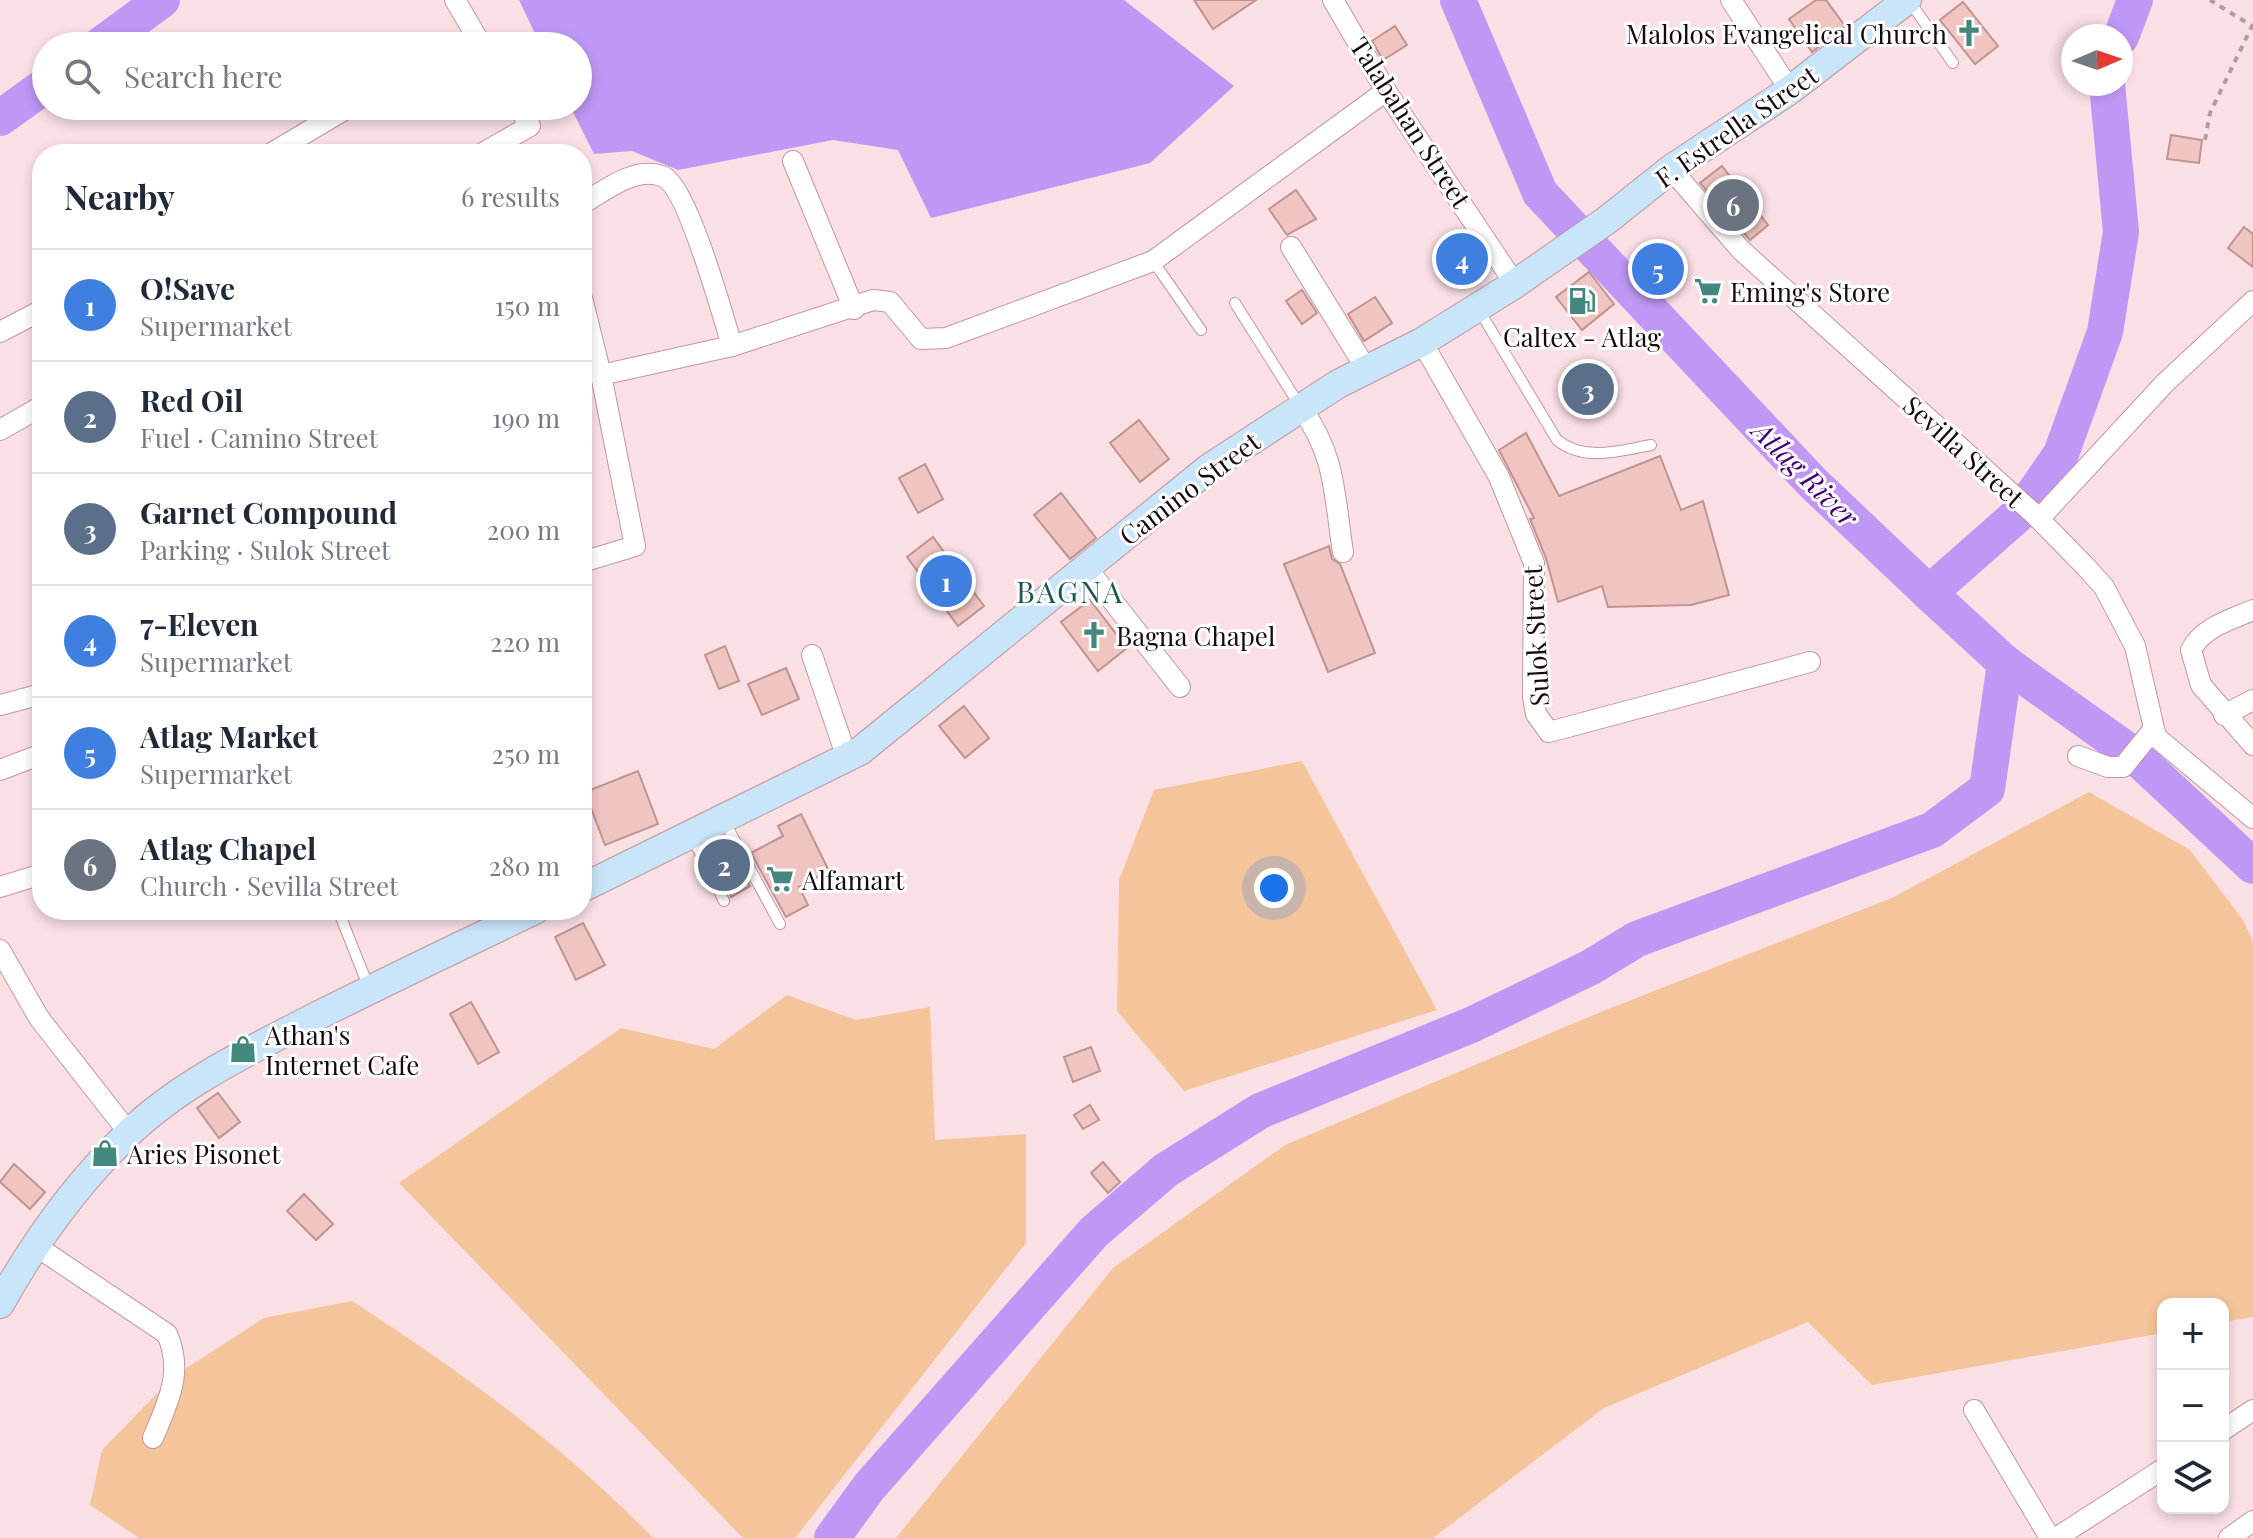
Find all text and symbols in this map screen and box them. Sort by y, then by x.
place label: Malolos Evangelical Church [1626,16,1947,51]
church icon: Malolos Evangelical Church [1954,18,1984,48]
north arrow [2061,24,2133,96]
street label: Talabahan Street [1343,30,1480,215]
search box [32,32,592,120]
icon: search [60,54,104,98]
text: Search here [124,56,283,96]
street label: F. Estrella Street [1648,56,1825,195]
text: Nearby [64,173,175,219]
pin: 6 [1707,175,1759,235]
text: 6 results [461,179,560,214]
pin: 4 [1436,229,1488,289]
pin: 5 [1632,239,1684,299]
text: O!Save [140,268,235,308]
place label: Eming's Store [1730,274,1890,309]
supermarket icon: Eming's Store [1693,276,1723,306]
fuel station icon: Caltex - Atlag [1567,286,1597,316]
text: 1 [85,288,95,323]
text: 150 m [495,288,560,323]
text: Supermarket [140,308,292,343]
place label: Caltex - Atlag [1503,319,1661,354]
pin: 3 [1562,359,1614,419]
text: Red Oil [140,380,243,420]
street label: Sevilla Street [1896,387,2032,515]
text: 2 [83,400,97,435]
text: 190 m [492,400,560,435]
water label: Atlag River [1743,410,1868,535]
text: Fuel · Camino Street [140,420,378,455]
street label: Camino Street [1112,423,1267,552]
text: Garnet Compound [140,492,397,532]
text: 3 [84,512,96,547]
text: 200 m [487,512,560,547]
text: Parking · Sulok Street [140,532,390,567]
pin: 1 [920,551,972,611]
street label: Sulok Street [1514,564,1556,707]
district label: BAGNA [1016,571,1124,611]
text: 7-Eleven [140,604,259,644]
place label: Bagna Chapel [1116,618,1275,653]
church icon: Bagna Chapel [1079,620,1109,650]
text: 4 [83,624,97,659]
text: 220 m [490,624,560,659]
text: Supermarket [140,644,292,679]
text: Atlag Market [140,716,318,756]
text: 5 [84,736,96,771]
text: 250 m [492,736,560,771]
text: Supermarket [140,756,292,791]
text: Atlag Chapel [140,828,316,868]
pin: 2 [698,835,750,895]
text: 6 [83,848,97,883]
text: 280 m [489,848,560,883]
place label: Alfamart [801,862,905,897]
supermarket icon: Alfamart [765,864,795,894]
text: Church · Sevilla Street [140,868,398,903]
your location [1254,868,1294,908]
place label: Athan's Internet Cafe [264,1017,419,1082]
shop icon: Athan's Internet Cafe [228,1034,258,1064]
place label: Aries Pisonet [126,1136,281,1171]
shop icon: Aries Pisonet [90,1138,120,1168]
map controls [2157,1298,2229,1514]
button: + [2157,1298,2229,1370]
button: − [2157,1370,2229,1442]
button: layers [2157,1442,2229,1514]

